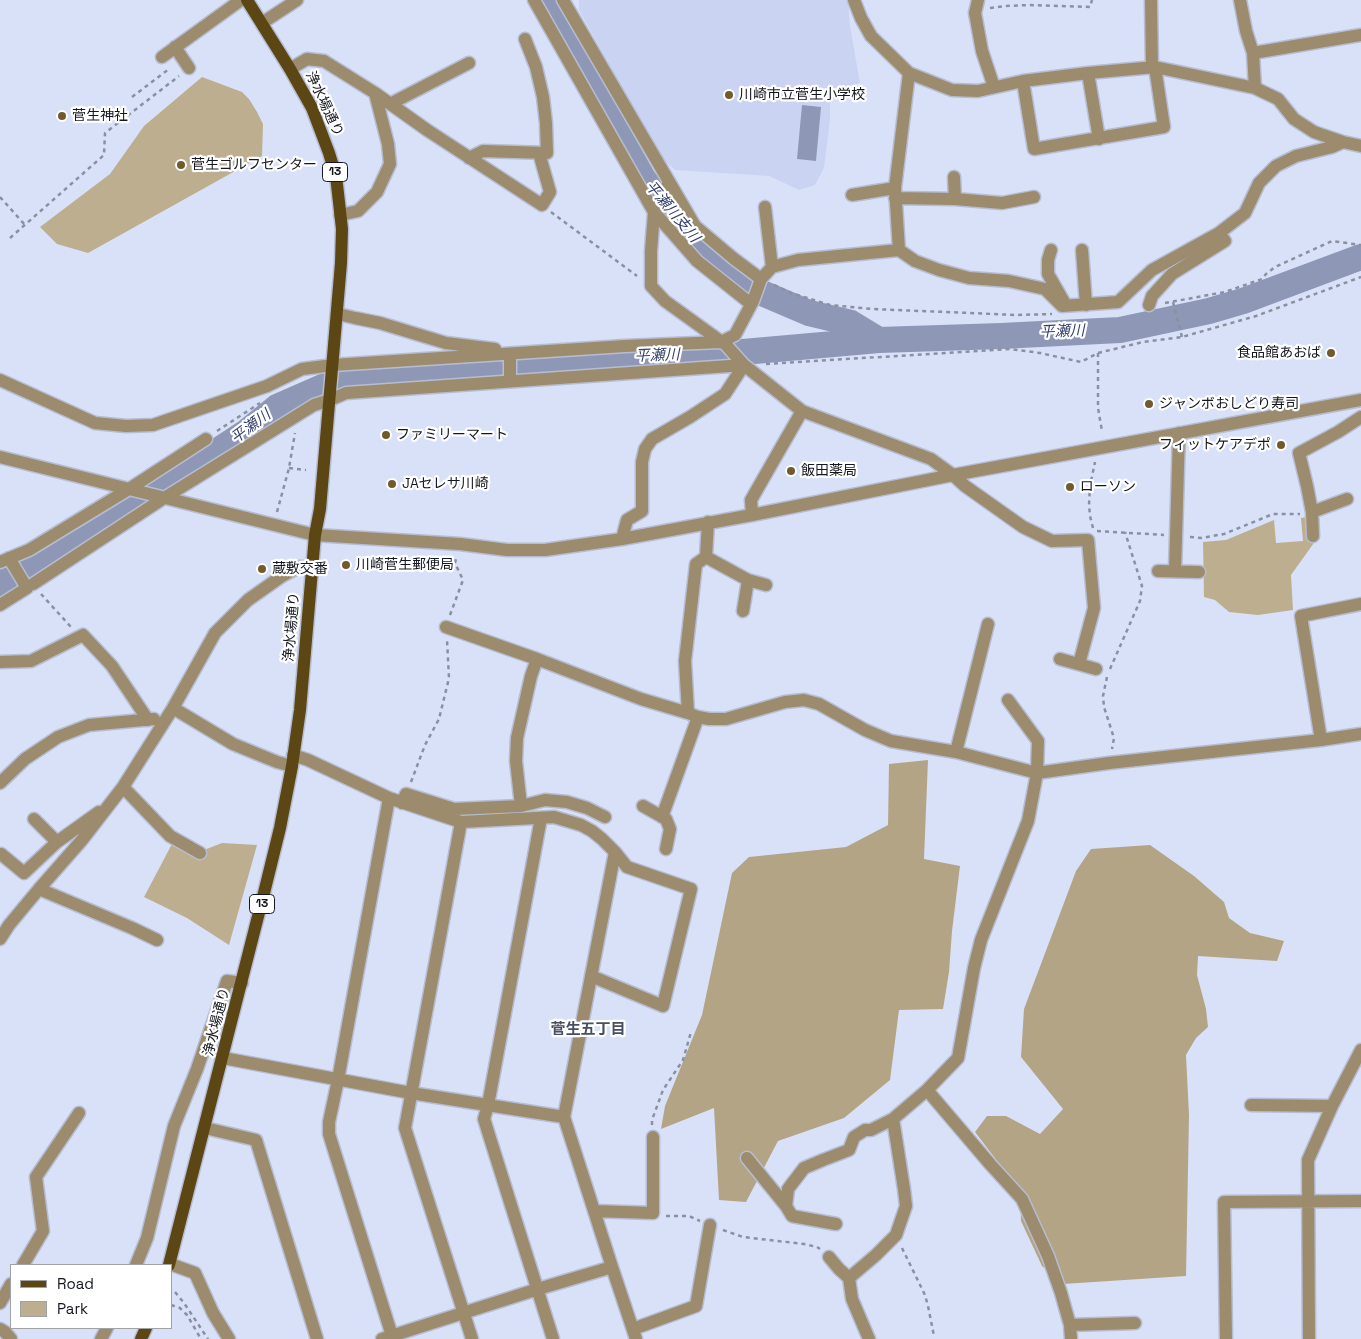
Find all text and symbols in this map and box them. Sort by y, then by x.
street label: 浄水場通り [302,69,346,139]
place label: 川崎市立菅生小学校 [739,87,865,103]
marker: 川崎市立菅生小学校 [723,89,735,101]
place label: 菅生神社 [72,108,128,124]
marker: 菅生神社 [56,110,68,122]
place label: 菅生ゴルフセンター [191,157,317,173]
marker: 菅生ゴルフセンター [175,159,187,171]
road number: 13 [322,162,348,182]
water label: 平瀬川支川 [641,177,703,247]
water label: 平瀬川 [1039,322,1085,342]
place label: 食品館あおば [1237,345,1321,361]
water label: 平瀬川 [634,346,680,366]
marker: 食品館あおば [1325,347,1337,359]
place label: ジャンボおしどり寿司 [1159,396,1299,412]
marker: ジャンボおしどり寿司 [1143,398,1155,410]
water label: 平瀬川 [228,406,274,448]
place label: ファミリーマート [396,427,508,443]
marker: ファミリーマート [380,429,392,441]
place label: フィットケアデポ [1159,437,1271,453]
marker: フィットケアデポ [1275,439,1287,451]
place label: 飯田薬局 [801,463,857,479]
marker: 飯田薬局 [785,465,797,477]
place label: JAセレサ川崎 [402,476,489,492]
marker: JAセレサ川崎 [386,478,398,490]
place label: ローソン [1080,479,1136,495]
marker: ローソン [1064,481,1076,493]
place label: 川崎菅生郵便局 [356,557,454,573]
marker: 川崎菅生郵便局 [340,559,352,571]
place label: 蔵敷交番 [272,561,328,577]
marker: 蔵敷交番 [256,563,268,575]
street label: 浄水場通り [281,591,303,663]
road number: 13 [250,894,274,914]
street label: 浄水場通り [200,986,234,1058]
district label: 菅生五丁目 [551,1021,625,1039]
legend [10,1264,172,1329]
text: Road [57,1274,94,1293]
text: Park [57,1299,88,1318]

